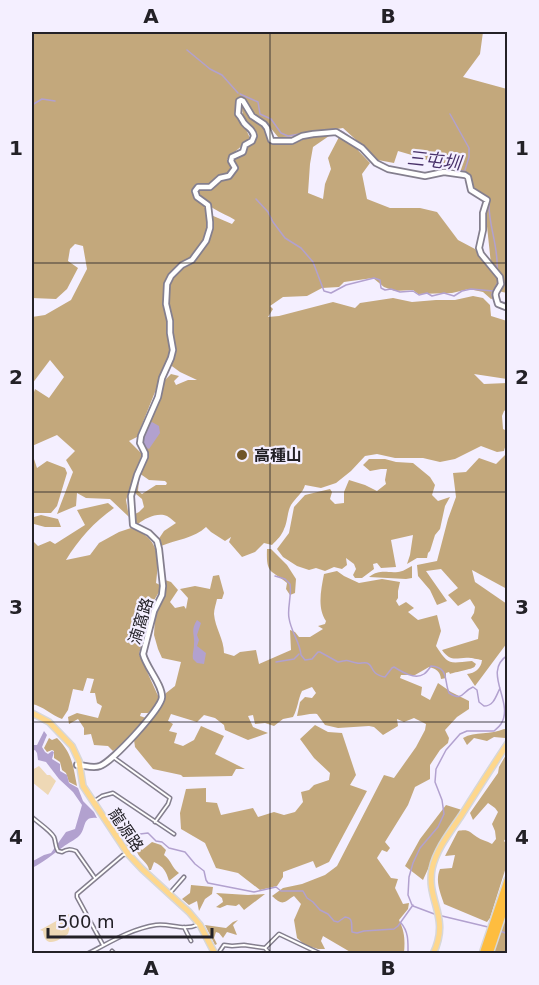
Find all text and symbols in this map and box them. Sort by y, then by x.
text: A [143,4,159,28]
text: B [380,4,396,28]
text: 1 [9,136,23,160]
text: 1 [515,136,529,160]
water label: 三屯圳 [406,147,465,174]
text: 2 [9,365,23,389]
text: 2 [515,365,529,389]
place label: 高種山 [254,446,302,465]
marker: 高種山 [235,448,249,462]
text: 3 [9,595,23,619]
street label: 湳窩路 [125,595,157,647]
text: 3 [515,595,529,619]
street label: 龍源路 [105,805,147,855]
text: 4 [9,825,23,849]
text: 4 [515,825,529,849]
scale bar [48,901,212,939]
text: 500 m [57,911,115,932]
text: A [143,956,159,980]
text: B [380,956,396,980]

